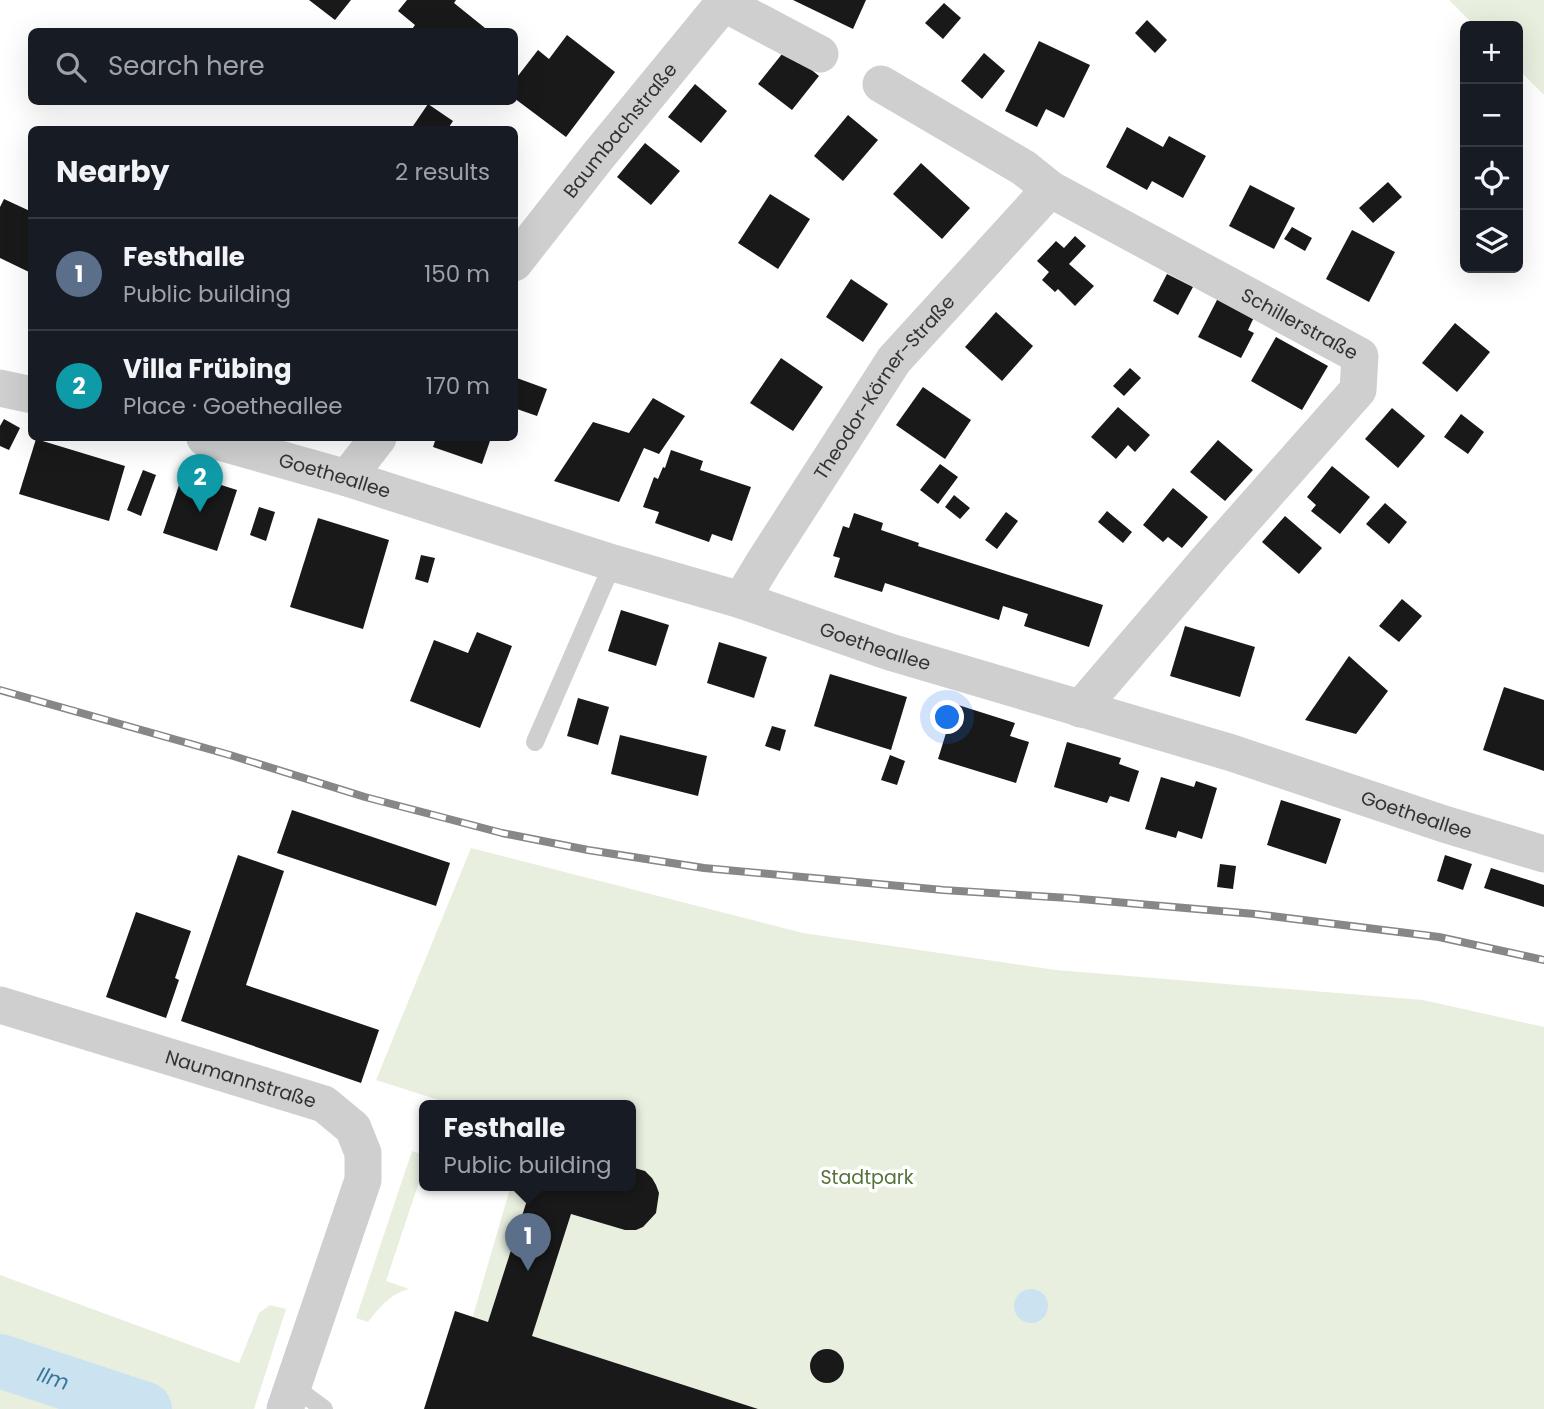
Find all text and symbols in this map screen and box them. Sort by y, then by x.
map controls [1460,21,1523,273]
button: + [1460,21,1523,84]
search box [28,28,518,105]
icon: search [52,48,90,86]
text: Search here [108,48,265,84]
street label: Baumbachstraße [557,57,683,204]
button: − [1460,84,1523,147]
button: locate [1460,147,1523,210]
text: Nearby [56,150,170,193]
text: 2 results [395,156,490,188]
button: layers [1460,210,1523,273]
text: Festhalle [123,239,245,275]
text: 1 [75,258,83,290]
text: 150 m [424,258,490,290]
text: Public building [123,278,291,310]
street label: Schillerstraße [1236,281,1363,367]
street label: Theodor-Körner-Straße [808,289,961,485]
text: Villa Frübing [123,351,292,387]
text: 2 [72,370,86,402]
text: 170 m [426,370,490,402]
text: Place · Goetheallee [123,390,343,422]
street label: Goetheallee [276,446,394,505]
pin: 2 [177,454,223,512]
street label: Goetheallee [816,615,934,677]
your location [930,700,964,734]
street label: Goetheallee [1357,784,1475,846]
street label: Naumannstraße [162,1043,320,1115]
popup [419,1100,636,1191]
text: Festhalle [443,1110,565,1146]
text: Public building [443,1149,612,1181]
park label: Stadtpark [820,1164,914,1191]
pin: 1 [505,1213,551,1271]
water label: Ilm [34,1359,73,1397]

